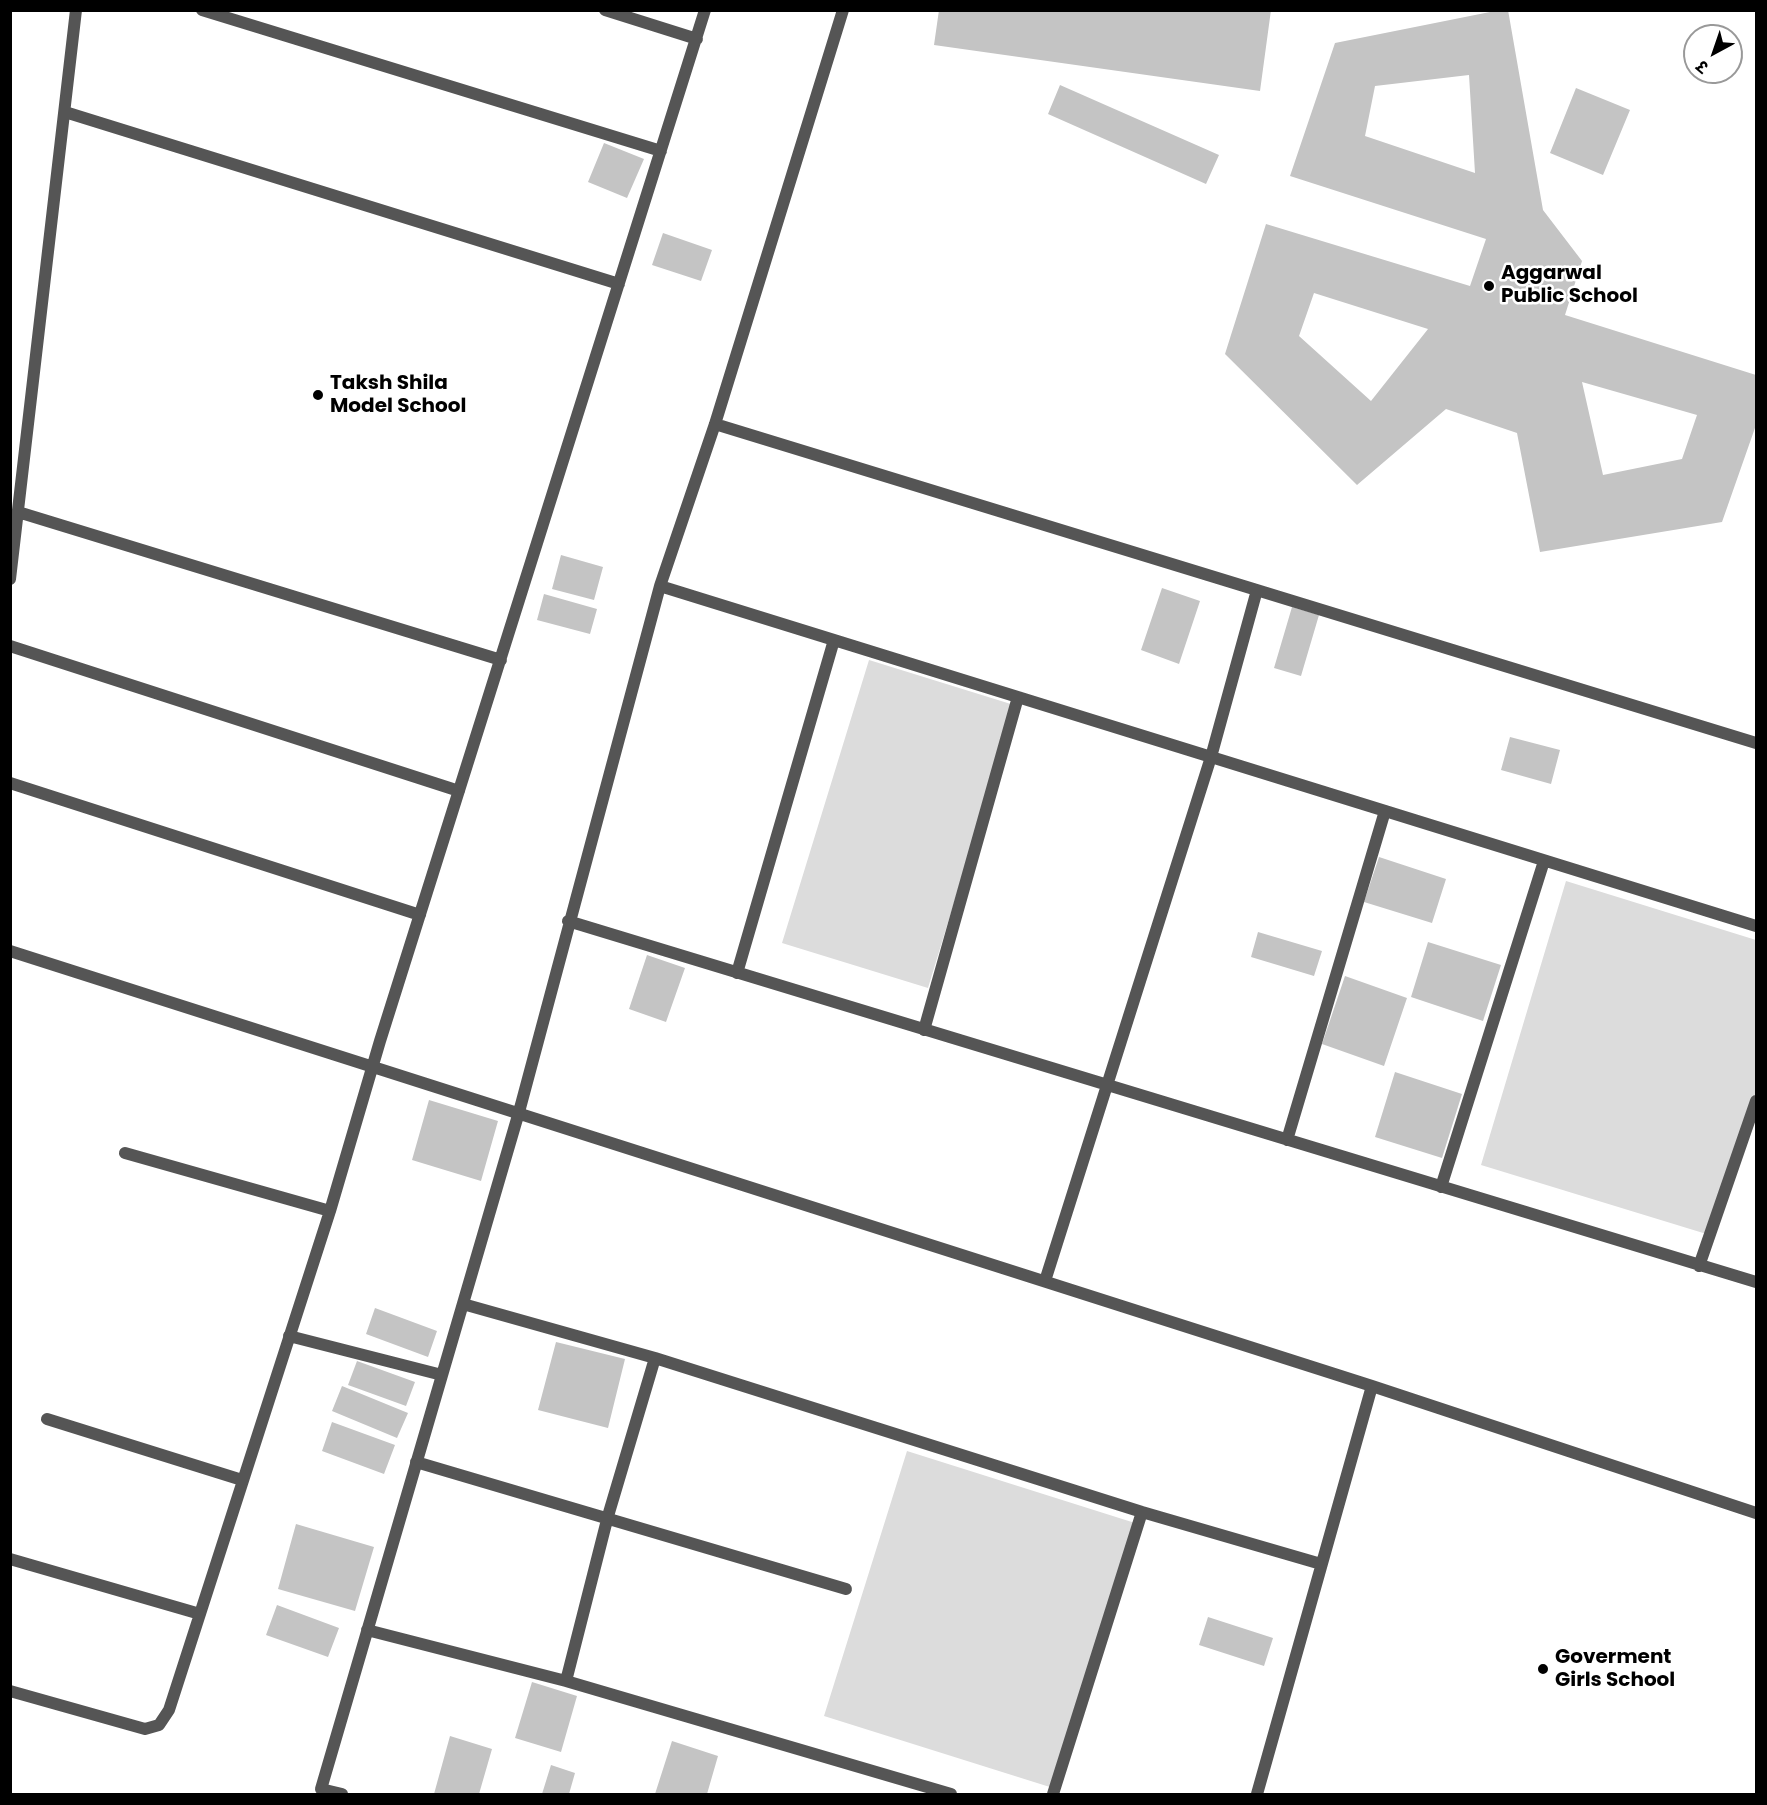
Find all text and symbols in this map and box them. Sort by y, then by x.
north arrow [1683,24,1743,84]
text: उ [1692,55,1713,78]
place label: Aggarwal Public School [1501,262,1638,309]
marker: Aggarwal Public School [1482,279,1496,293]
place label: Taksh Shila Model School [330,372,466,419]
marker: Taksh Shila Model School [311,388,325,402]
place label: Goverment Girls School [1555,1646,1675,1693]
marker: Goverment Girls School [1536,1662,1550,1676]

